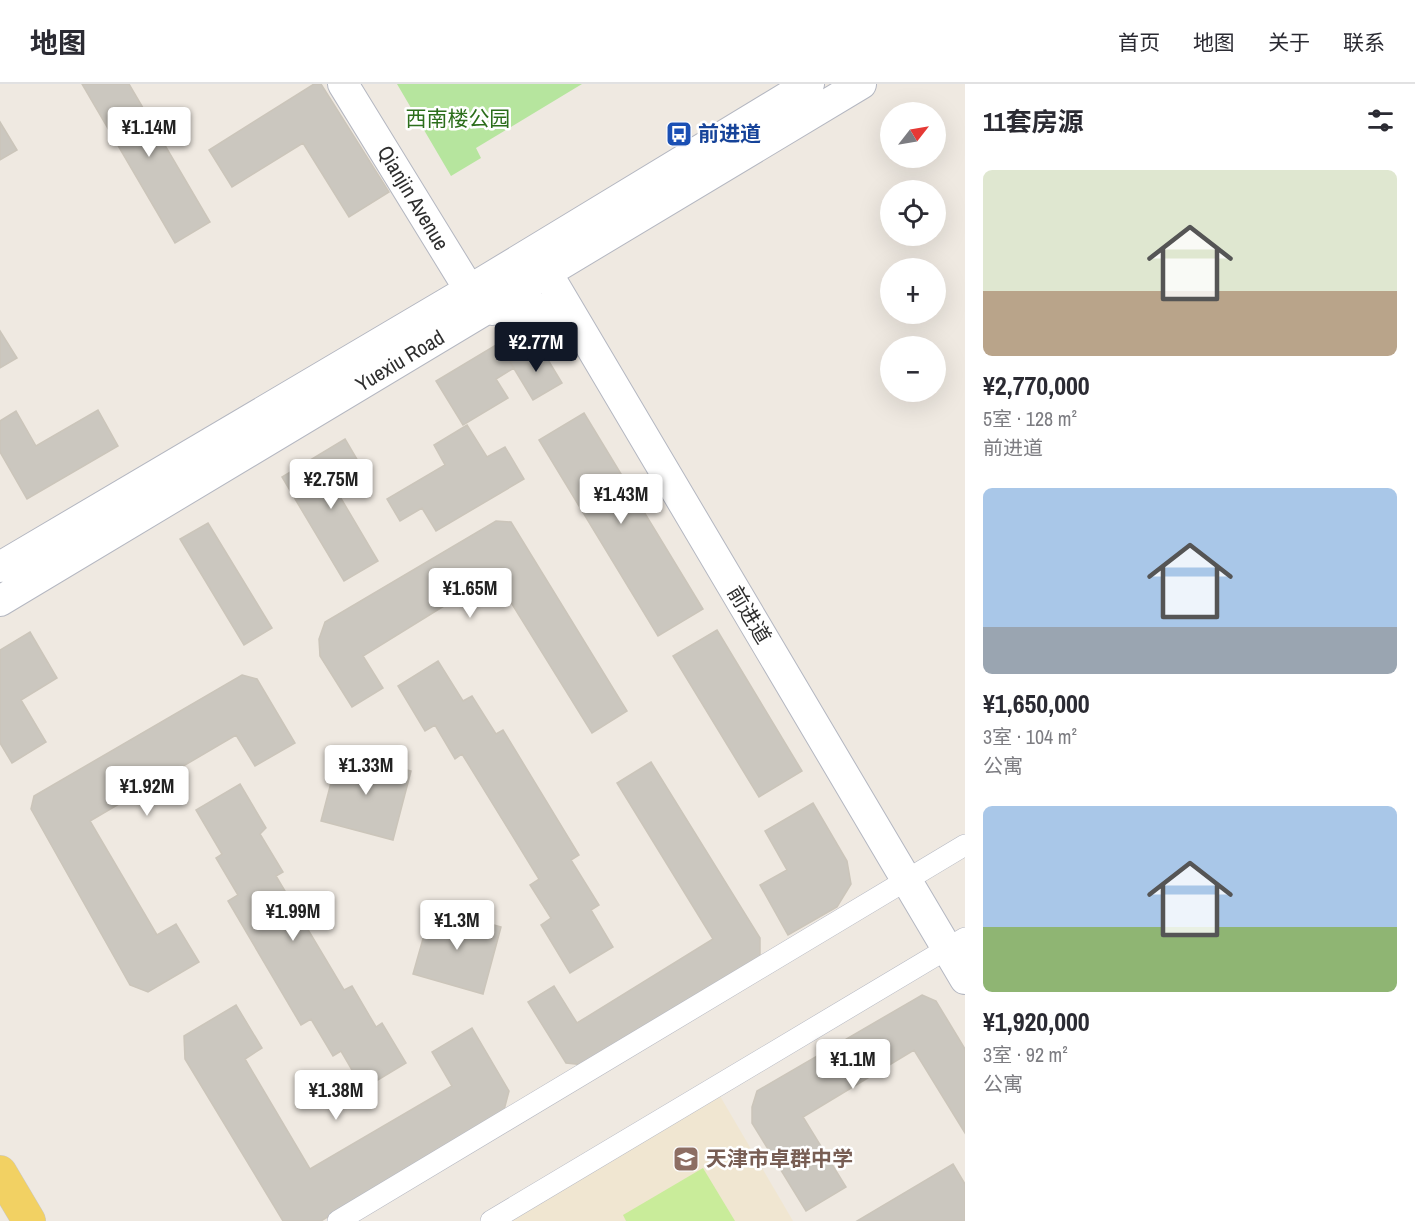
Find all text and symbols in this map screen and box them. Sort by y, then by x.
text: 地图 [30,24,86,62]
text: 首页 [1118,28,1160,57]
text: 地图 [1193,28,1235,57]
text: 关于 [1268,28,1310,57]
text: 联系 [1343,28,1385,57]
north arrow [880,102,946,168]
map controls [880,102,946,402]
park label: 西南楼公园 [406,104,511,133]
text: 11套房源 [983,104,1084,139]
icon: filters [1364,104,1397,137]
pin: ¥1.14M [100,107,198,158]
text: ¥1.14M [122,113,176,140]
bus stop icon: 前进道 [664,119,694,149]
place label: 前进道 [698,119,761,148]
street label: Qianjin Avenue [371,140,456,256]
button: locate [880,180,946,246]
icon: home [1136,209,1244,317]
button: + [880,258,946,324]
pin: ¥2.77M [487,322,585,373]
street label: Yuexiu Road [350,323,449,398]
text: ¥2.77M [509,328,563,355]
button: − [880,336,946,402]
text: ¥2,770,000 [983,368,1090,403]
text: 5室 · 128 m² [983,405,1077,432]
text: 前进道 [983,434,1043,461]
pin: ¥2.75M [282,459,380,510]
text: ¥2.75M [304,465,358,492]
pin: ¥1.43M [572,474,670,525]
text: ¥1.43M [594,480,648,507]
icon: home [1136,527,1244,635]
pin: ¥1.65M [421,568,519,619]
text: ¥1.65M [443,574,497,601]
street label: 前进道 [721,580,778,649]
text: ¥1,650,000 [983,686,1090,721]
text: 3室 · 104 m² [983,723,1077,750]
pin: ¥1.33M [317,745,415,796]
text: ¥1.33M [339,751,393,778]
text: 公寓 [983,752,1023,779]
pin: ¥1.92M [98,766,196,817]
text: ¥1.92M [120,772,174,799]
icon: home [1136,845,1244,953]
pin: ¥1.99M [244,891,342,942]
text: ¥1.99M [266,897,320,924]
pin: ¥1.3M [415,900,499,951]
text: ¥1.3M [434,906,480,933]
text: ¥1,920,000 [983,1004,1090,1039]
pin: ¥1.1M [811,1039,895,1090]
text: 3室 · 92 m² [983,1041,1068,1068]
text: ¥1.1M [830,1045,876,1072]
pin: ¥1.38M [287,1070,385,1121]
text: 公寓 [983,1070,1023,1097]
text: ¥1.38M [309,1076,363,1103]
school or university icon: 天津市卓群中学 [671,1144,701,1174]
place label: 天津市卓群中学 [706,1144,853,1173]

